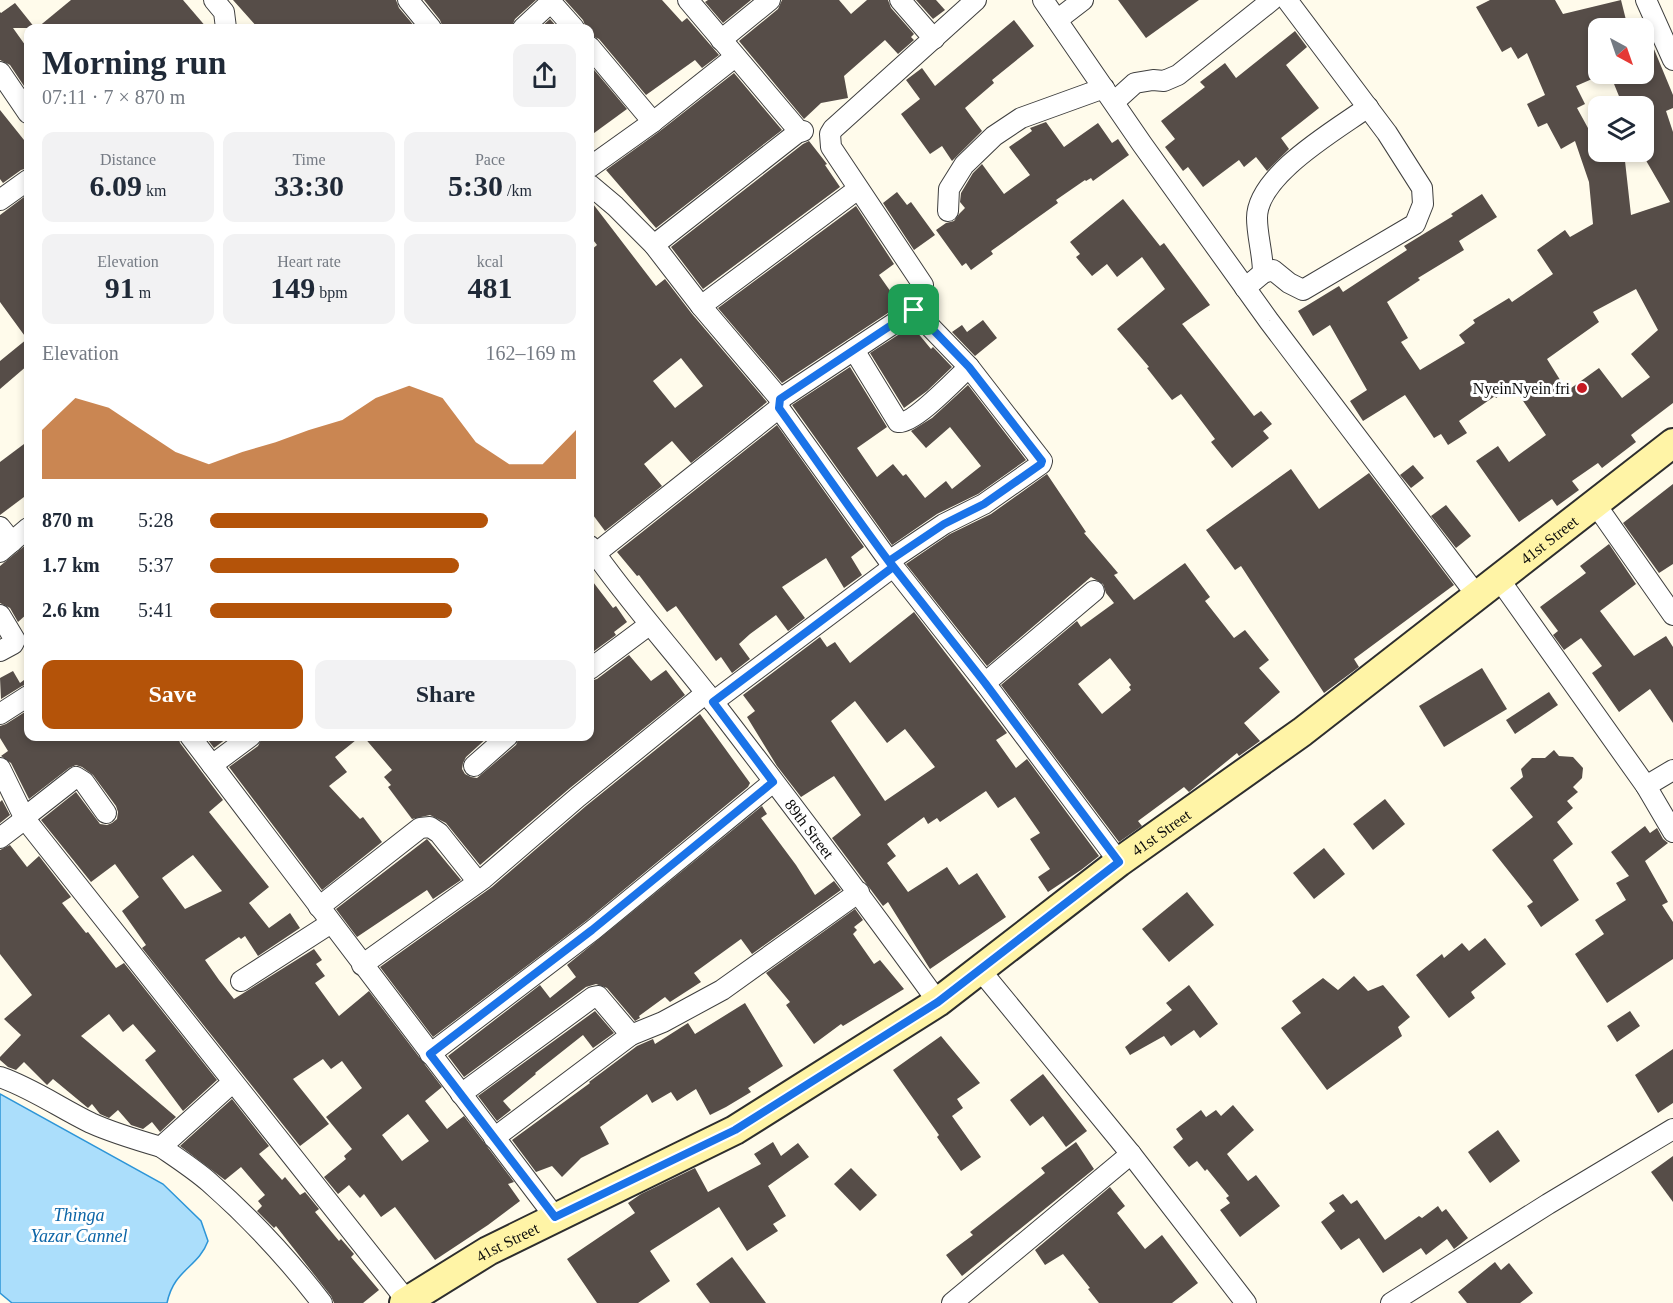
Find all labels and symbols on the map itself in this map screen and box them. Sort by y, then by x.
north arrow [1588,18,1654,84]
pin [888,284,939,335]
place label: NyeinNyein fri [1473,380,1571,398]
marker: NyeinNyein fri [1575,381,1589,395]
street label: 41st Street [1517,512,1582,568]
street label: 89th Street [781,796,837,862]
street label: 41st Street [1128,806,1194,859]
water label: Thinga Yazar Cannel [31,1205,127,1246]
street label: 41st Street [473,1219,542,1265]

